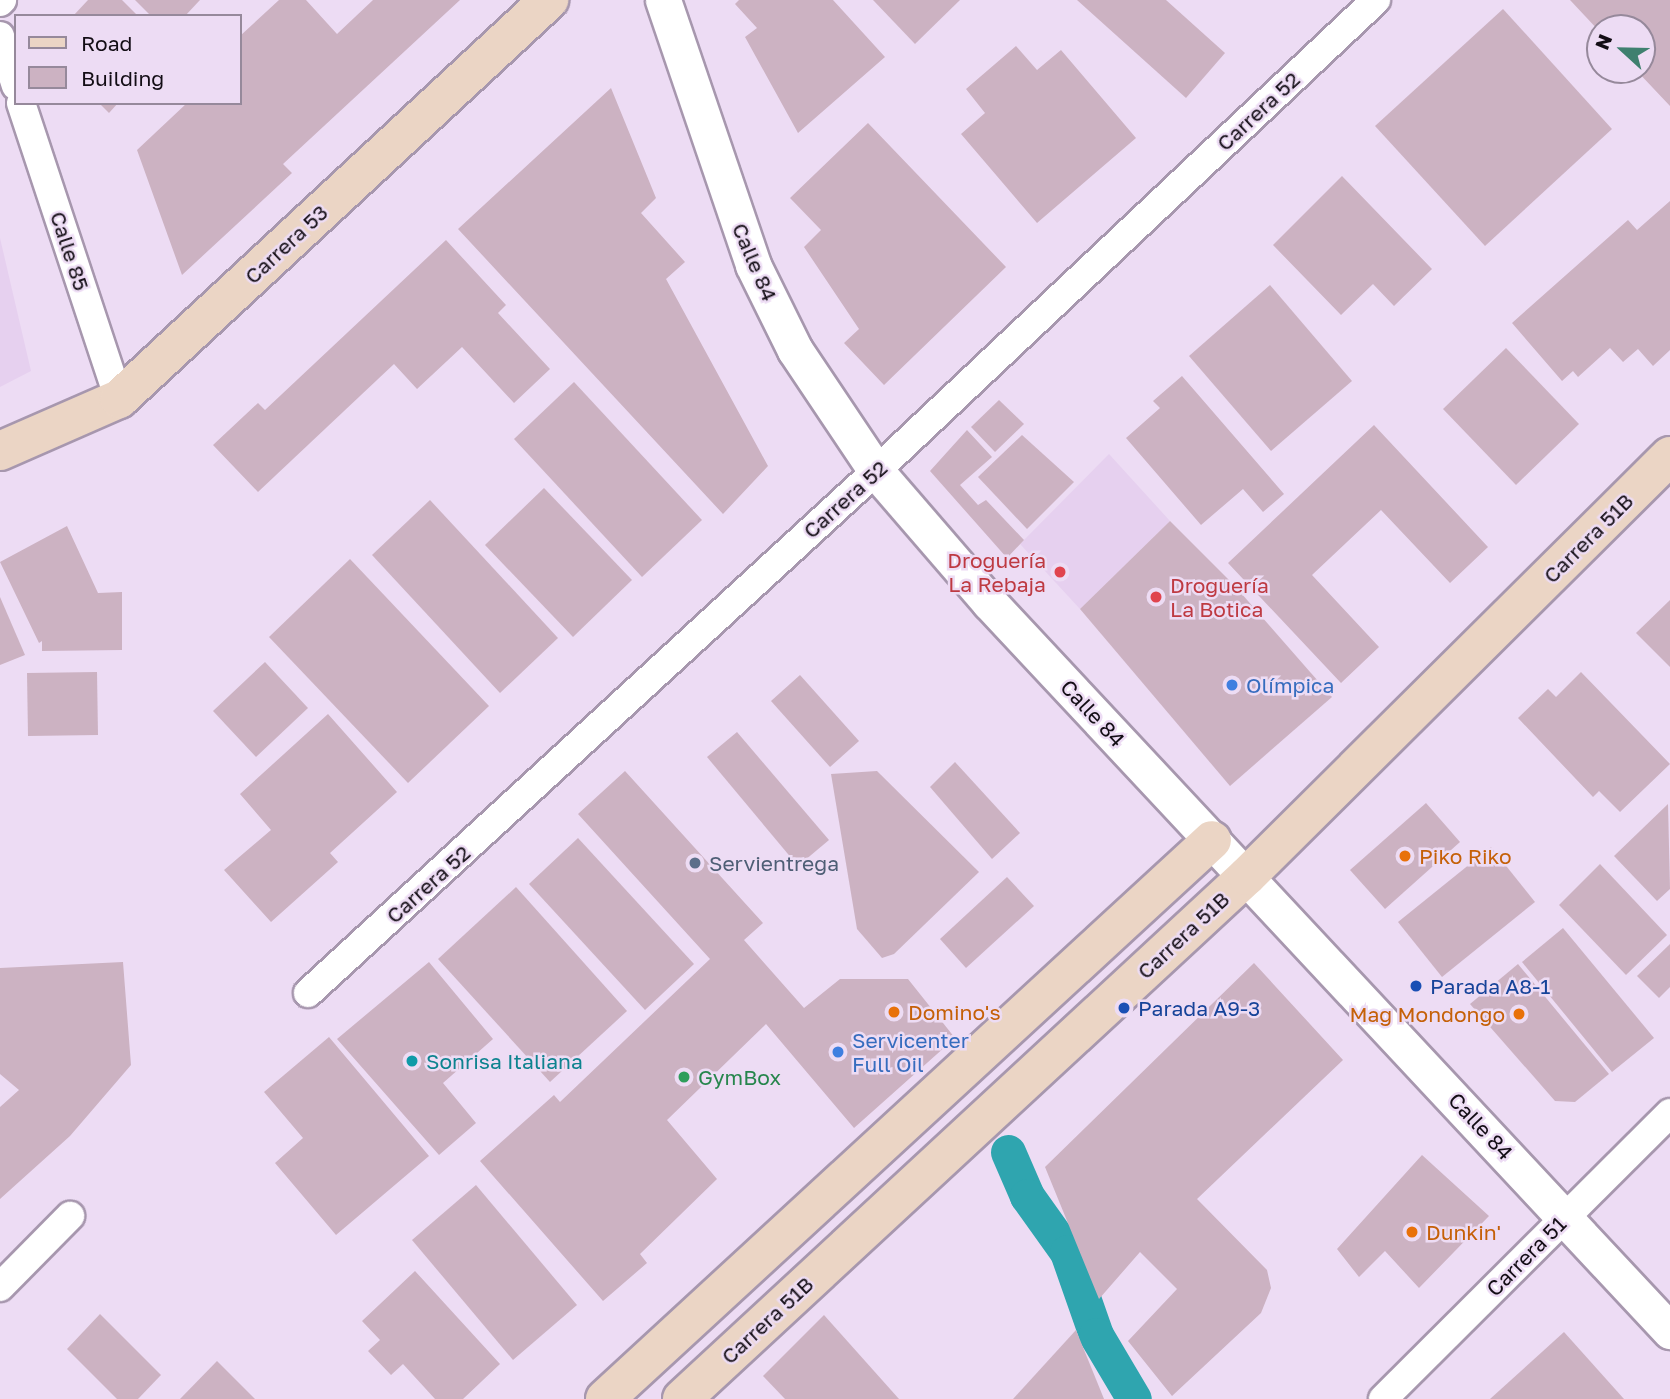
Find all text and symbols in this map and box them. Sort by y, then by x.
legend [14,14,242,105]
north arrow [1586,14,1656,84]
text: Road [81,30,132,56]
text: N [1590,31,1616,53]
text: Building [81,65,164,91]
street label: Carrera 52 [1211,66,1305,156]
street label: Carrera 53 [239,199,333,289]
street label: Calle 85 [45,208,95,294]
street label: Calle 84 [727,219,783,305]
street label: Carrera 52 [798,455,892,543]
street label: Carrera 51B [1538,488,1638,588]
place label: Droguería La Rebaja [947,547,1046,597]
marker: Droguería La Rebaja [1052,564,1068,580]
place label: Droguería La Botica [1170,572,1269,622]
marker: Droguería La Botica [1148,589,1164,605]
place label: Olímpica [1246,672,1334,698]
street label: Calle 84 [1056,674,1130,752]
marker: Olímpica [1224,677,1240,693]
street label: Carrera 52 [381,840,475,928]
place label: Piko Riko [1419,843,1512,869]
marker: Piko Riko [1397,848,1413,864]
place label: Servientrega [709,850,839,876]
marker: Servientrega [687,855,703,871]
street label: Carrera 51B [1132,886,1234,984]
place label: Parada A8-1 [1430,973,1550,999]
marker: Parada A8-1 [1408,978,1424,994]
place label: Parada A9-3 [1138,995,1260,1021]
place label: Domino's [908,999,1001,1025]
marker: Parada A9-3 [1116,1000,1132,1016]
place label: Mag Mondongo [1349,1001,1505,1027]
marker: Domino's [886,1004,902,1020]
marker: Mag Mondongo [1511,1006,1527,1022]
place label: Servicenter Full Oil [852,1027,969,1077]
marker: Servicenter Full Oil [830,1044,846,1060]
place label: Sonrisa Italiana [426,1048,583,1074]
marker: Sonrisa Italiana [404,1053,420,1069]
place label: GymBox [698,1064,781,1090]
marker: GymBox [676,1069,692,1085]
street label: Calle 84 [1444,1087,1518,1165]
street label: Carrera 51 [1481,1211,1571,1301]
place label: Dunkin' [1426,1219,1501,1245]
marker: Dunkin' [1404,1224,1420,1240]
street label: Carrera 51B [716,1271,818,1369]

